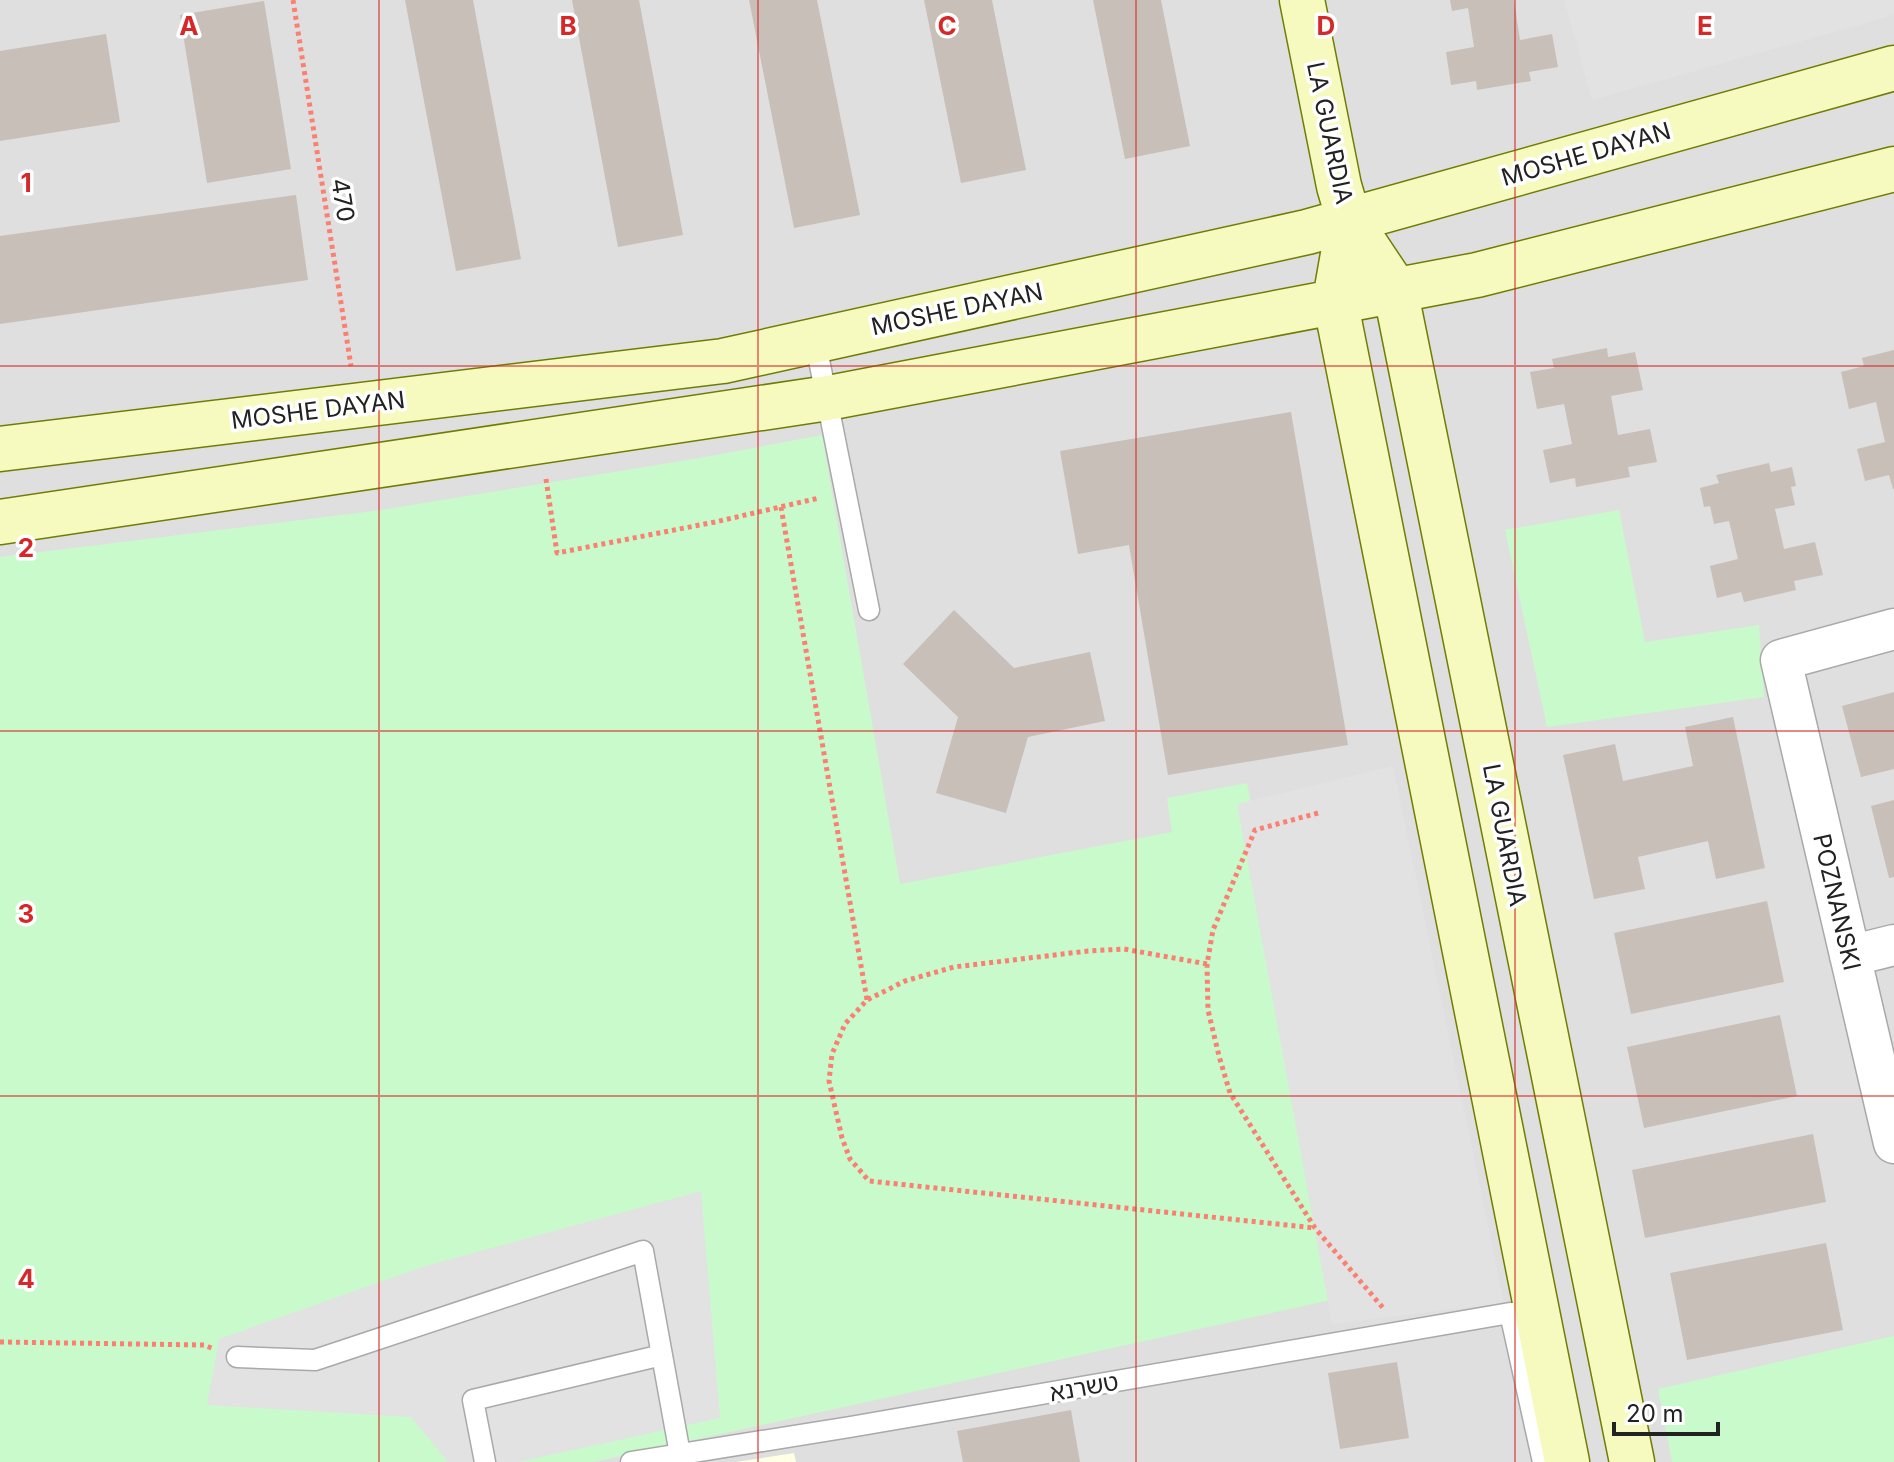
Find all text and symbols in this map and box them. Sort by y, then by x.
text: A [179,10,199,41]
text: B [559,10,577,41]
text: C [937,10,957,41]
text: D [1317,10,1335,41]
text: E [1697,10,1713,41]
street label: LA GUARDIA [1301,59,1359,207]
street label: MOSHE DAYAN [1498,116,1674,192]
text: 1 [20,167,32,198]
street label: 470 [325,176,361,224]
street label: MOSHE DAYAN [868,277,1046,341]
street label: MOSHE DAYAN [229,385,407,435]
text: 2 [18,532,34,563]
street label: LA GUARDIA [1477,761,1533,909]
street label: POZNANSKI [1807,831,1867,973]
text: 3 [18,898,34,929]
text: 4 [17,1263,35,1294]
street label: טשרנא [1047,1367,1121,1407]
scale bar [1614,1386,1718,1436]
text: 20 m [1626,1399,1684,1428]

